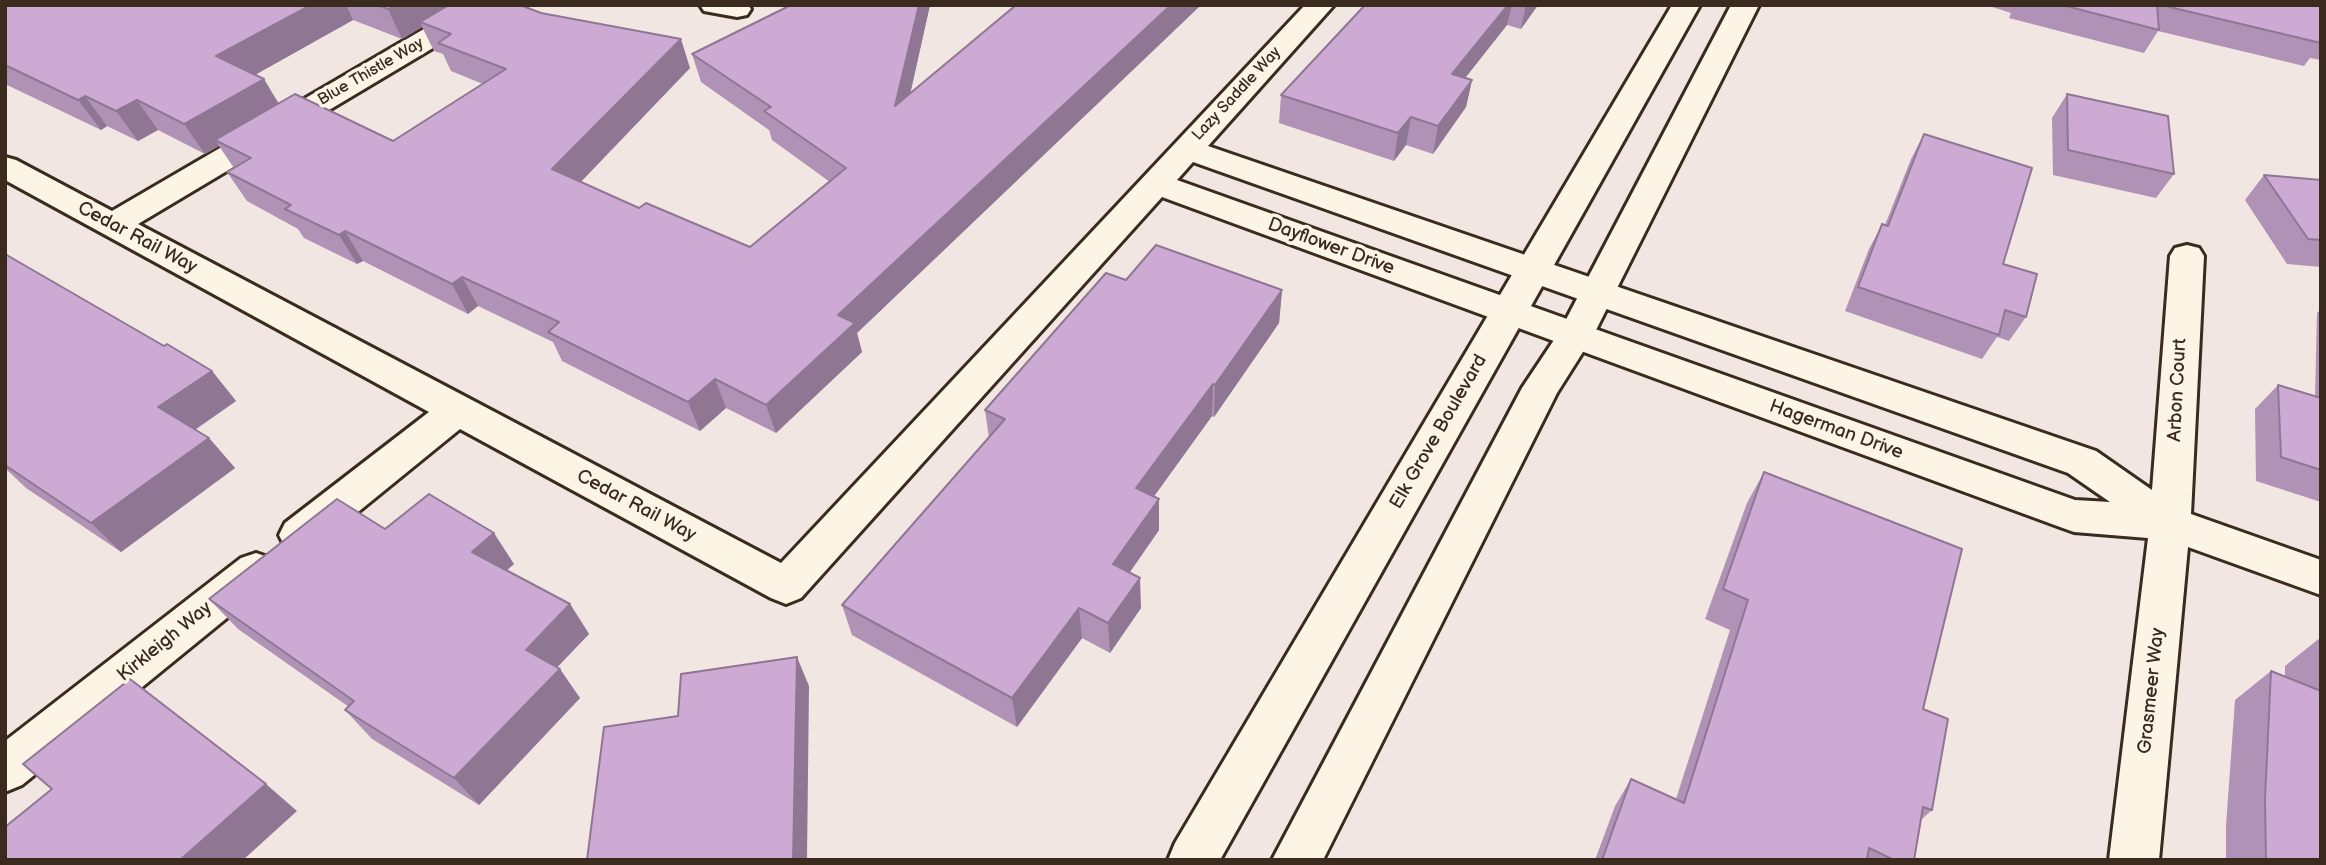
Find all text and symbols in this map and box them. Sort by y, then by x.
street label: Blue Thistle Way [315,34,427,110]
street label: Lazy Saddle Way [1189,43,1285,145]
street label: Cedar Rail Way [73,197,201,279]
street label: Dayflower Drive [1265,214,1397,280]
street label: Arbon Court [2164,338,2192,442]
street label: Elk Grove Boulevard [1386,351,1492,513]
street label: Hagerman Drive [1766,395,1906,465]
street label: Cedar Rail Way [572,465,700,547]
street label: Kirkleigh Way [113,597,217,687]
street label: Grasmeer Way [2134,627,2170,755]

